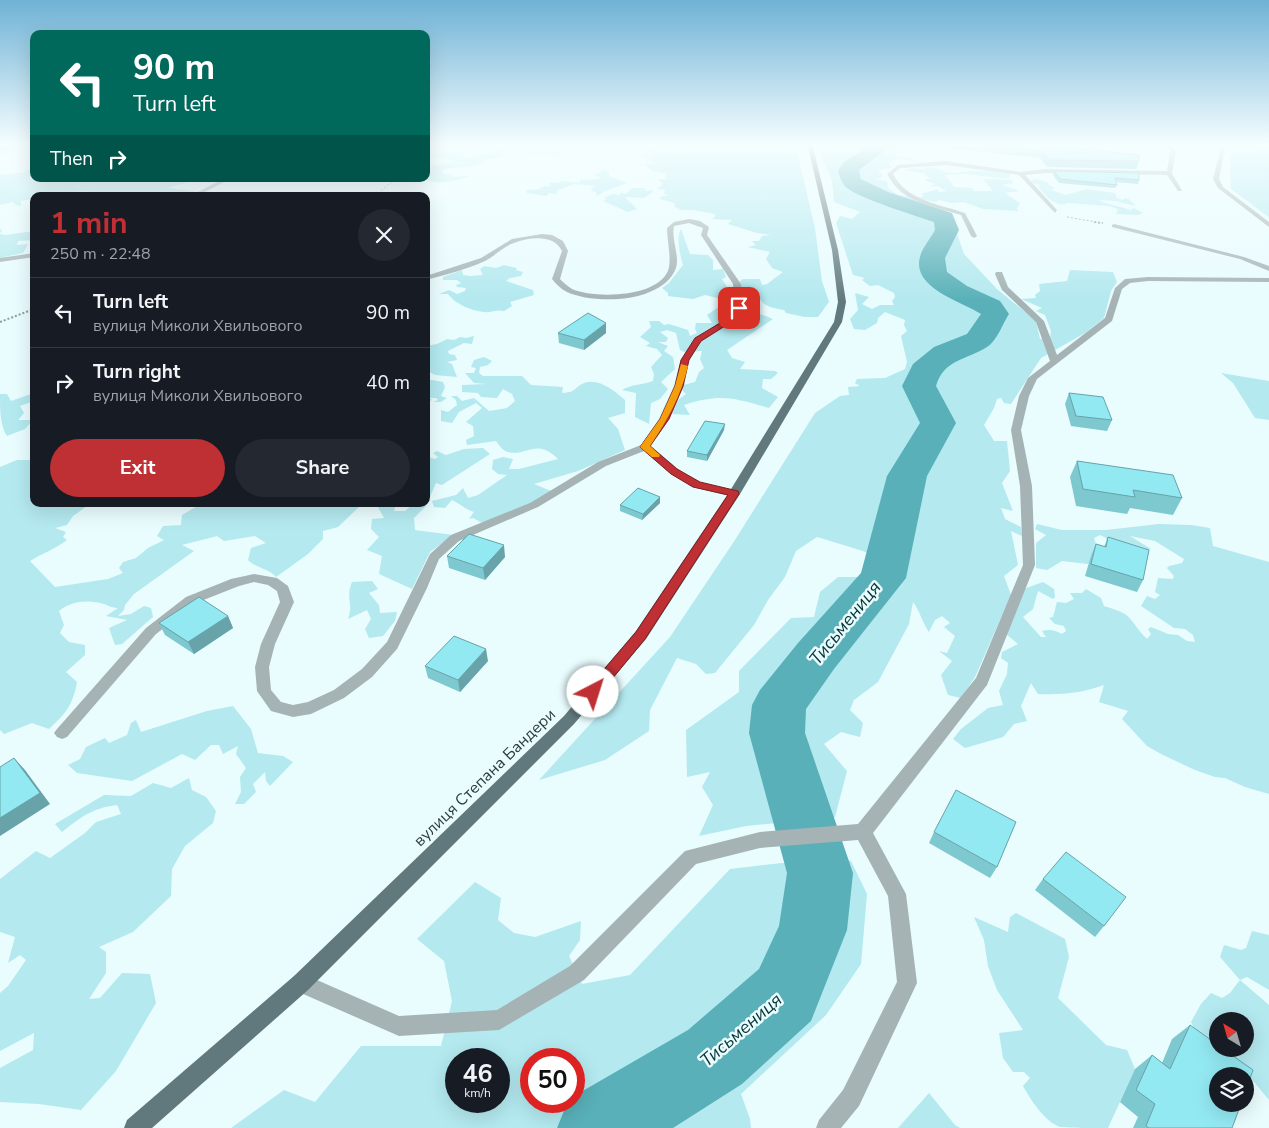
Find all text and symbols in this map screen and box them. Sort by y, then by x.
text: 90 m [133,44,215,91]
icon: left [50,50,115,115]
text: Turn left [133,89,216,119]
icon: right [103,145,131,173]
text: Then [50,146,93,172]
text: 1 min [50,203,128,244]
button: close [358,209,410,261]
text: 250 m · 22:48 [50,243,151,265]
pin [718,287,760,329]
text: Turn left [93,289,168,315]
icon: arrive [725,294,753,322]
icon: left [50,299,78,327]
text: 90 m [366,300,410,326]
text: вулиця Миколи Хвильового [93,315,303,337]
text: Turn right [93,359,180,385]
icon: right [50,369,78,397]
text: 40 m [366,370,410,396]
text: вулиця Миколи Хвильового [93,385,303,407]
button: Exit [50,439,225,497]
button: Share [235,439,410,497]
water label: Тисьмениця [804,576,886,670]
position arrow [566,665,618,717]
street label: вулиця Степана Бандери [409,704,561,852]
water label: Тисьмениця [695,988,787,1072]
north arrow [1209,1012,1254,1058]
map controls [1209,1012,1254,1112]
speed limit sign: 50 [520,1048,585,1113]
text: 46 [462,1057,493,1091]
button: layers [1209,1067,1254,1112]
text: km/h [464,1085,491,1101]

